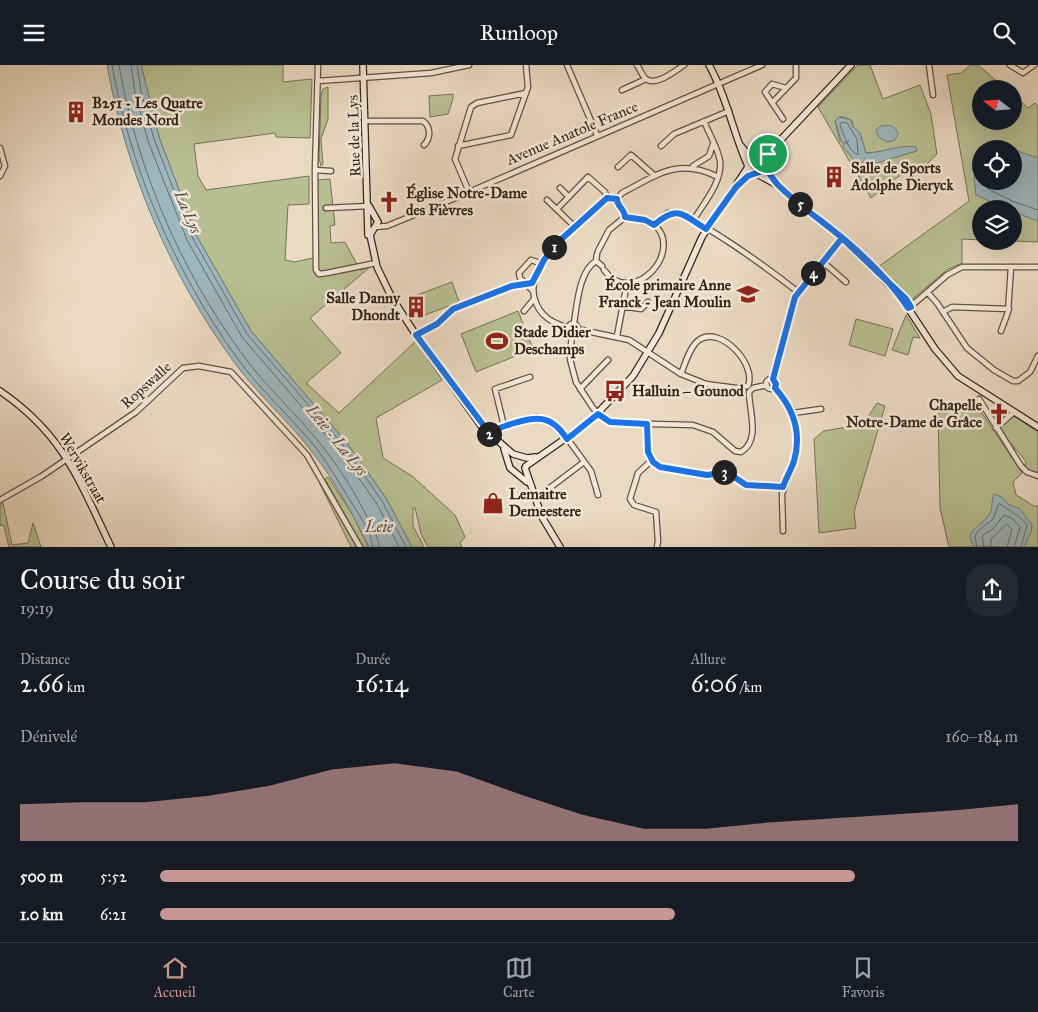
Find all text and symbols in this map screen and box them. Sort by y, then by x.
icon: menu [20,19,48,47]
text: Runloop [480,19,558,46]
icon: search [990,19,1018,47]
north arrow [972,80,1022,130]
map controls [972,80,1022,250]
place label: B251 - Les Quatre Mondes Nord [92,94,204,129]
street label: Rue de la Lys [344,95,364,177]
street label: Avenue Anatole France [503,97,641,169]
building icon: B251 - Les Quatre Mondes Nord [63,99,89,125]
pin [747,133,789,175]
icon: arrive [754,140,782,168]
button: locate [972,140,1022,190]
place label: Salle de Sports Adolphe Dieryck [850,159,954,195]
building icon: Salle de Sports Adolphe Dieryck [821,164,847,190]
place label: Église Notre-Dame des Fièvres [406,183,528,219]
water label: La Lys [170,187,206,237]
church icon: Église Notre-Dame des Fièvres [376,189,402,215]
pin: 5 [788,191,812,217]
text: 5 [797,196,804,213]
button: layers [972,200,1022,250]
pin: 1 [542,235,566,259]
text: 1 [552,239,557,256]
pin: 4 [800,261,826,285]
text: 4 [810,265,817,282]
place label: École primaire Anne Franck - Jean Moulin [599,275,732,312]
school or university icon: École primaire Anne Franck - Jean Moulin [735,281,761,307]
place label: Salle Danny Dhondt [326,289,401,324]
building icon: Salle Danny Dhondt [403,294,429,320]
place label: Stade Didier Deschamps [514,323,591,359]
sports icon: Stade Didier Deschamps [484,328,510,354]
street label: Ropswalle [117,358,175,412]
bus stop icon: Halluin – Gounod [602,378,628,404]
place label: Halluin – Gounod [632,382,744,400]
place label: Chapelle Notre-Dame de Grâce [846,396,983,431]
water label: Leie - La Lys [302,400,372,480]
church icon: Chapelle Notre-Dame de Grâce [986,401,1012,427]
pin: 2 [476,421,502,447]
text: 2 [486,426,493,443]
street label: Wervikstraat [56,430,111,507]
pin: 3 [712,459,736,485]
text: 3 [722,464,727,481]
place label: Lemaitre Demeestere [509,485,582,520]
shop icon: Lemaitre Demeestere [480,490,506,516]
water label: Leie [364,517,394,536]
text: Course du soir [20,562,184,597]
button: share [966,564,1018,616]
text: 19:19 [20,599,54,618]
text: Distance [20,651,70,668]
text: Durée [355,651,391,668]
text: Allure [691,651,726,668]
text: 2.66 [20,668,64,699]
text: 16:14 [355,668,408,699]
text: 6:06 [691,668,737,699]
text: km [64,679,85,696]
text: /km [737,679,762,696]
text: Dénivelé [20,727,77,746]
text: 160–184 m [945,727,1018,746]
text: 500 m [20,867,63,886]
text: 5:52 [100,867,127,886]
text: 1.0 km [20,905,63,924]
text: 6:21 [100,905,126,924]
tab: Accueil [154,954,196,1001]
tab: Carte [503,954,535,1001]
tab: Favoris [842,954,884,1001]

